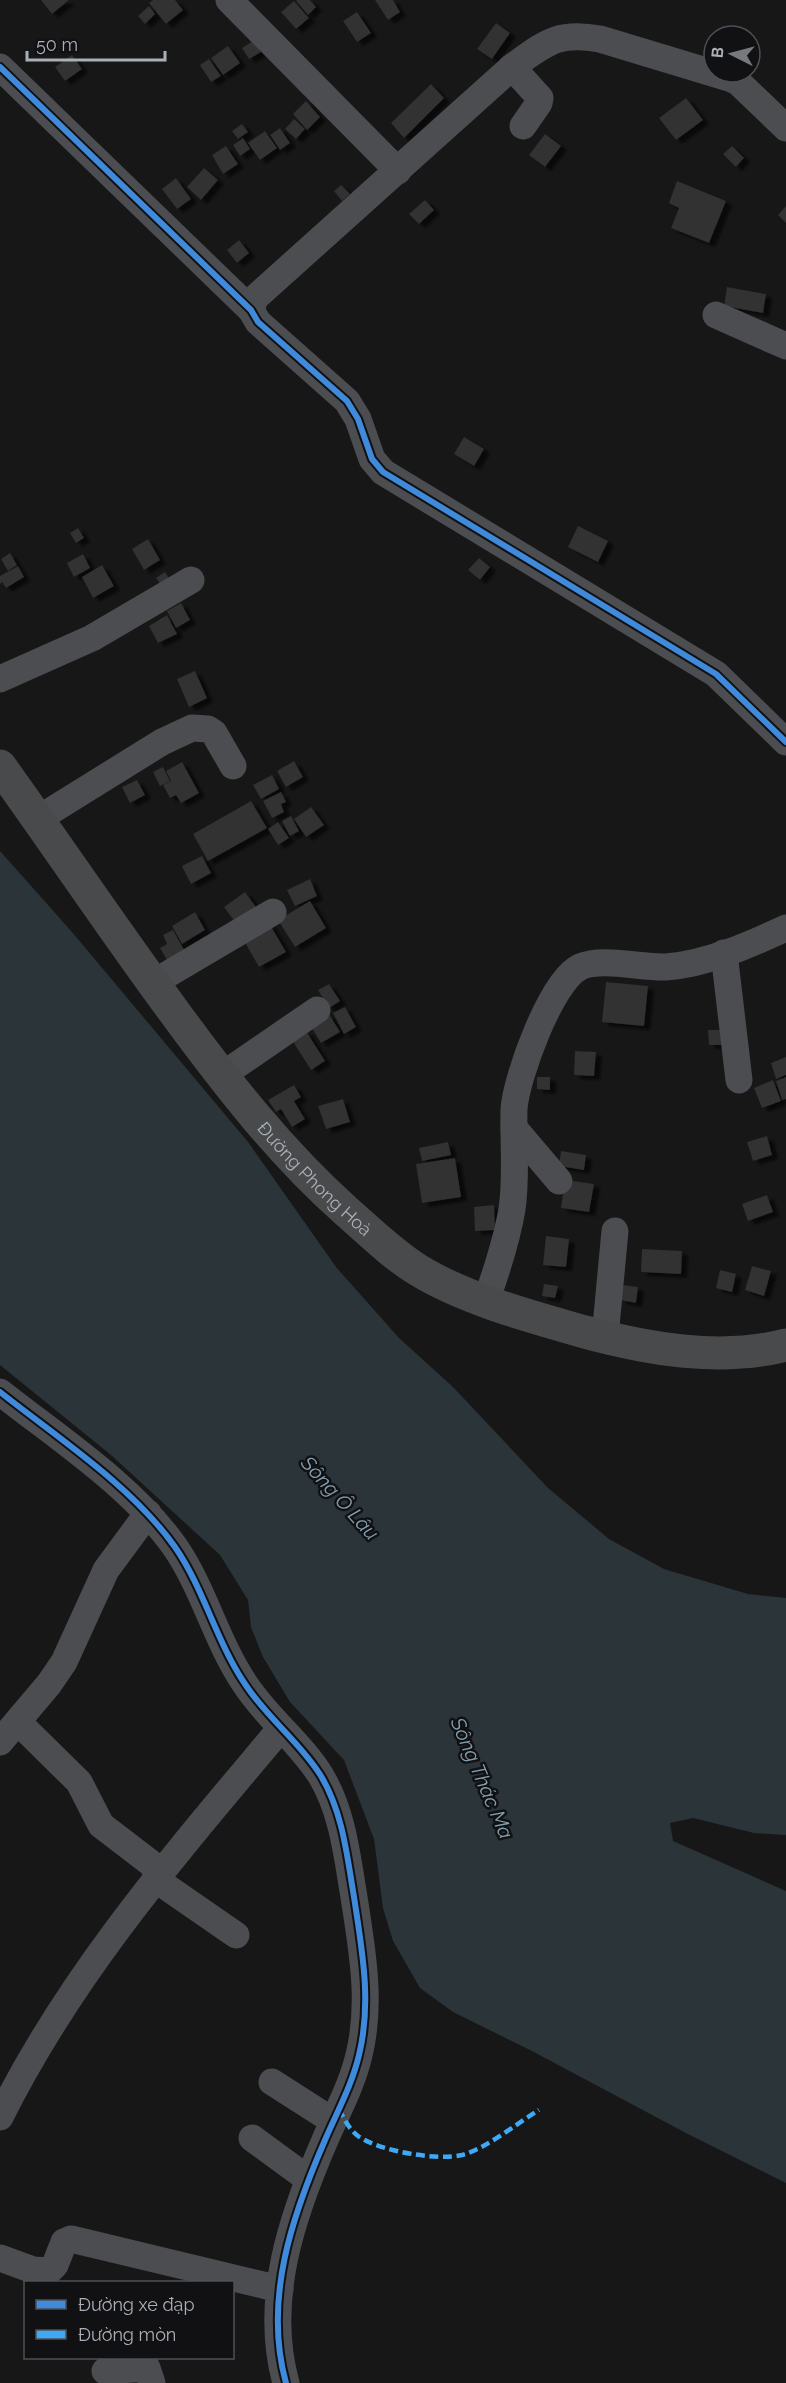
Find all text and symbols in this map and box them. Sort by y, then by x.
scale bar [27,24,165,62]
north arrow [702,24,762,84]
text: 50 m [36,34,78,55]
text: B [708,46,728,59]
street label: Đường Phong Hoà [254,1117,377,1240]
water label: Sông Ô Lâu [295,1450,384,1545]
water label: Sông Thác Ma [445,1713,518,1842]
legend [24,2281,234,2359]
text: Đường xe đạp [78,2294,195,2315]
text: Đường mòn [78,2324,176,2345]

